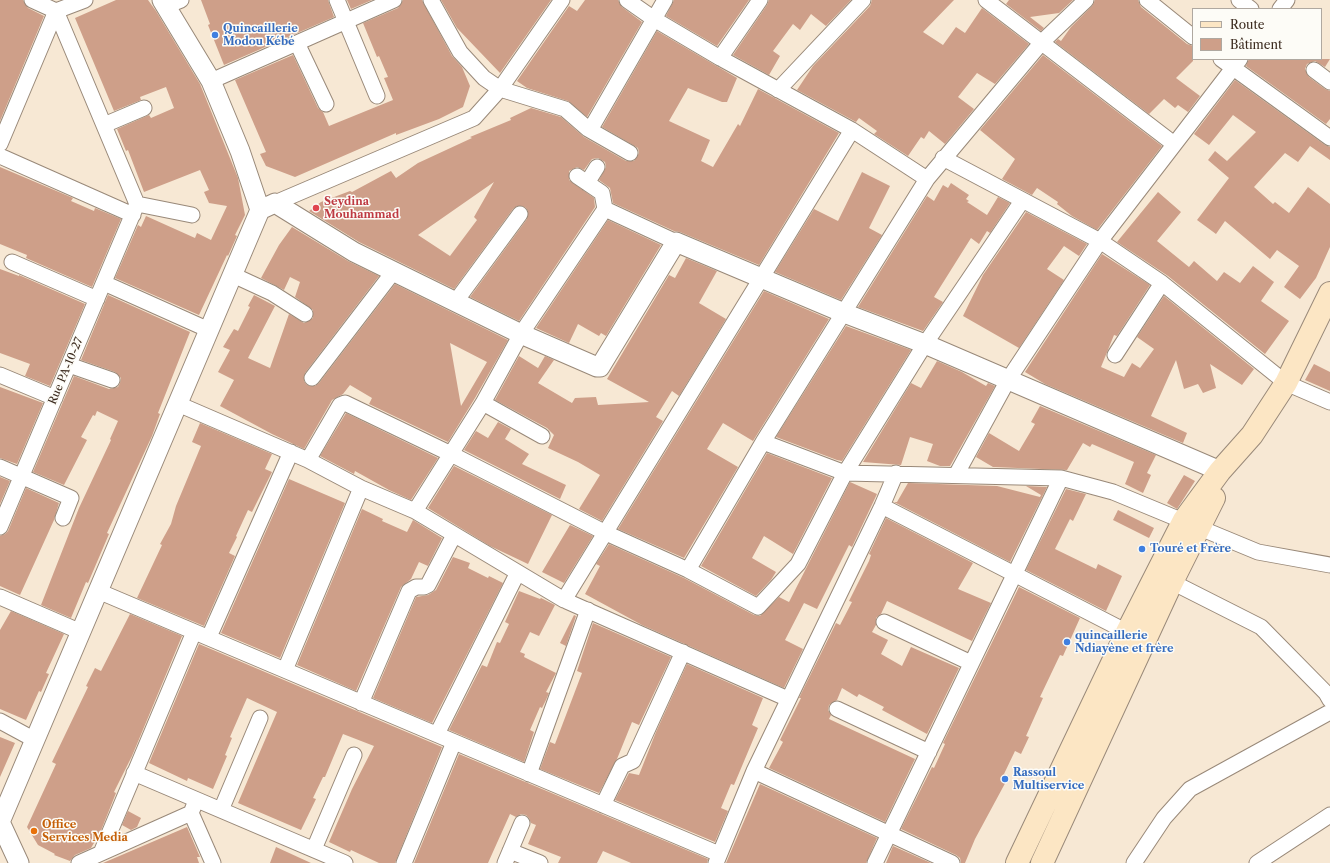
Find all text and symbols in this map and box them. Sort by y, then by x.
legend [1192,8,1322,60]
text: Route [1230,17,1264,32]
place label: Quincaillerie Modou Kébé [223,22,298,48]
marker: Quincaillerie Modou Kébé [210,30,220,40]
text: Bâtiment [1230,37,1282,52]
place label: Seydina Mouhammad [324,195,399,221]
marker: Seydina Mouhammad [311,203,321,213]
street label: Rue PA-10-27 [46,335,86,407]
place label: Touré et Frère [1150,542,1231,556]
marker: Touré et Frère [1137,544,1147,554]
place label: quincaillerie Ndiayène et frère [1075,629,1174,655]
marker: quincaillerie Ndiayène et frère [1062,637,1072,647]
place label: Rassoul Multiservice [1013,766,1084,792]
marker: Rassoul Multiservice [1000,774,1010,784]
place label: Office Services Media [42,818,128,844]
marker: Office Services Media [29,826,39,836]

